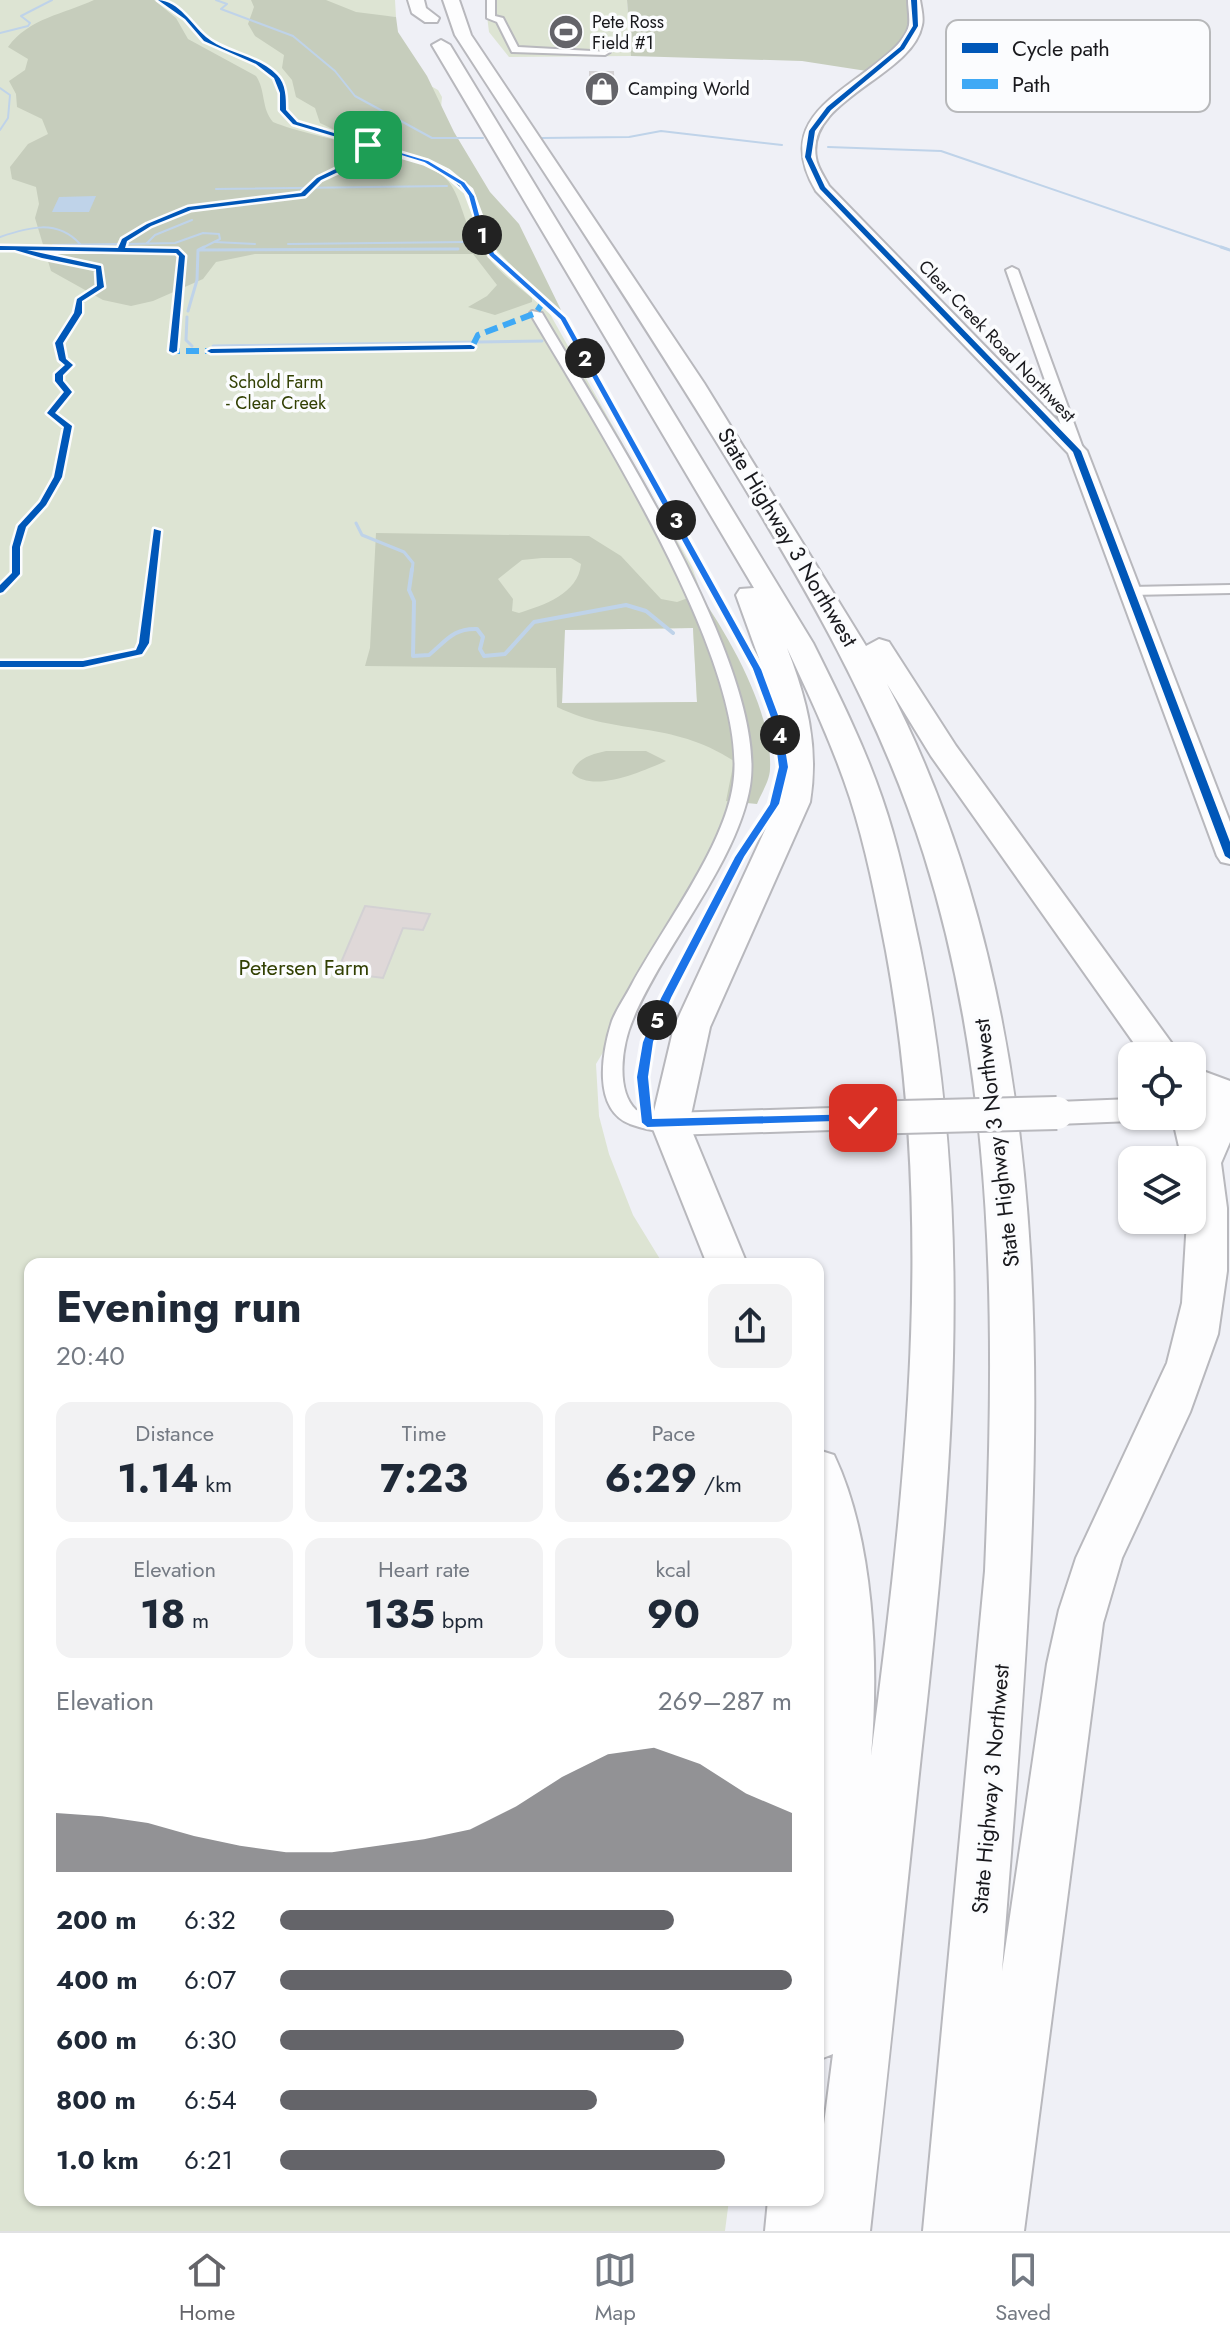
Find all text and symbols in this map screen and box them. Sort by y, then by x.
place label: Pete Ross Field #1 [592,9,664,56]
sports icon: Pete Ross Field #1 [547,13,585,51]
legend [946,20,1210,112]
text: Cycle path [1012,32,1110,64]
text: Path [1012,68,1051,100]
shop icon: Camping World [583,70,621,108]
place label: Camping World [628,76,750,102]
pin [334,111,402,179]
icon: arrive [346,123,390,167]
pin: 1 [462,215,502,255]
text: 1 [476,219,488,251]
street label: Clear Creek Road Northwest [912,254,1082,428]
pin: 2 [565,338,605,378]
text: 2 [578,342,592,374]
park label: Schold Farm - Clear Creek [226,369,326,416]
street label: State Highway 3 Northwest [710,421,867,653]
pin: 3 [656,500,696,540]
text: 3 [669,504,683,536]
pin: 4 [760,715,800,755]
text: 4 [772,719,788,751]
park label: Petersen Farm [239,951,369,983]
pin: 5 [637,1000,677,1040]
text: 5 [650,1004,664,1036]
street label: State Highway 3 Northwest [965,1016,1027,1269]
map controls [1118,1042,1206,1234]
button: locate [1118,1042,1206,1130]
pin [829,1084,897,1152]
icon: check [841,1096,885,1140]
button: layers [1118,1146,1206,1234]
text: Evening run [56,1275,302,1339]
button: share [708,1284,792,1368]
text: 20:40 [56,1337,125,1375]
text: Distance [135,1417,214,1449]
text: Time [402,1417,446,1449]
text: Pace [651,1417,695,1449]
text: 1.14 [117,1449,199,1507]
text: 7:23 [380,1449,468,1507]
text: 6:29 [605,1449,697,1507]
text: km [199,1468,232,1500]
text: /km [697,1468,742,1500]
text: Elevation [133,1553,216,1585]
text: Heart rate [378,1553,470,1585]
text: kcal [656,1553,691,1585]
text: 18 [140,1585,186,1643]
text: 135 [364,1585,435,1643]
text: 90 [647,1585,700,1643]
text: m [186,1604,209,1636]
text: bpm [435,1604,484,1636]
street label: State Highway 3 Northwest [963,1662,1017,1915]
text: Elevation [56,1682,154,1720]
text: 269–287 m [658,1682,792,1720]
text: 200 m [56,1901,137,1939]
text: 6:32 [184,1901,236,1939]
text: 400 m [56,1961,138,1999]
text: 6:07 [184,1961,236,1999]
text: 600 m [56,2021,137,2059]
text: 6:30 [184,2021,237,2059]
text: 800 m [56,2081,136,2119]
text: 6:54 [184,2081,237,2119]
text: 1.0 km [56,2141,139,2179]
text: 6:21 [184,2141,233,2179]
tab: Home [179,2248,235,2328]
tab: Map [593,2248,637,2328]
tab: Saved [995,2248,1051,2328]

